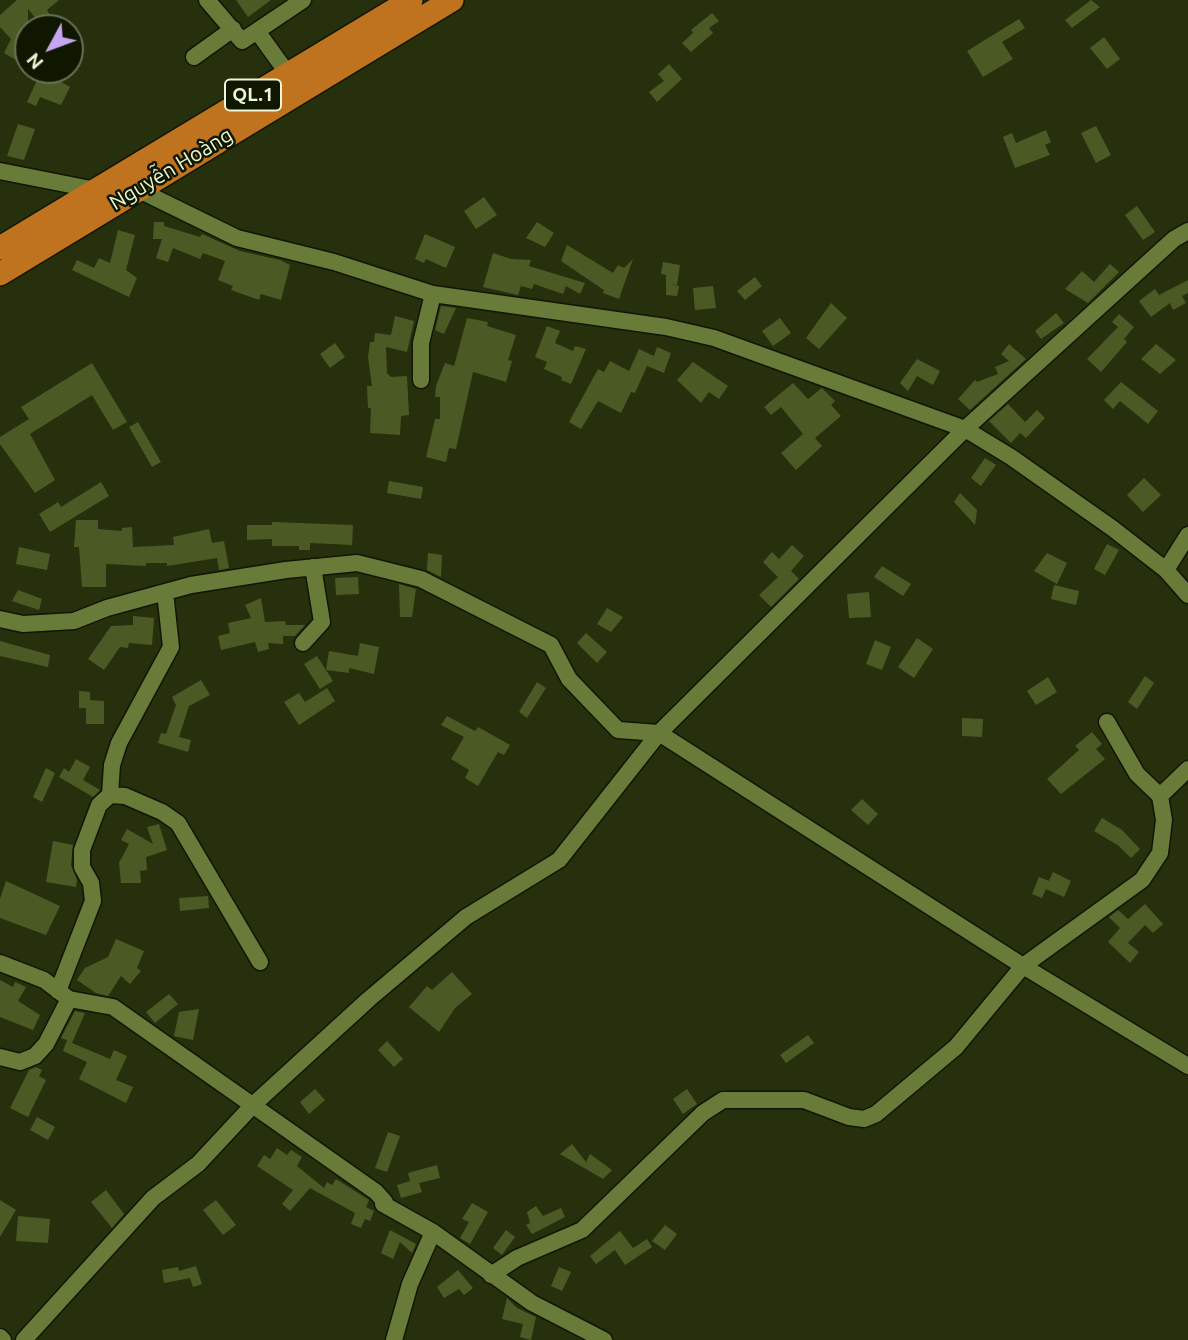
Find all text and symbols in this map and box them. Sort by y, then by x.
north arrow [14,14,84,84]
text: N [22,49,48,74]
road number: QL.1 [225,80,281,110]
street label: Nguyễn Hoàng [105,122,237,216]

